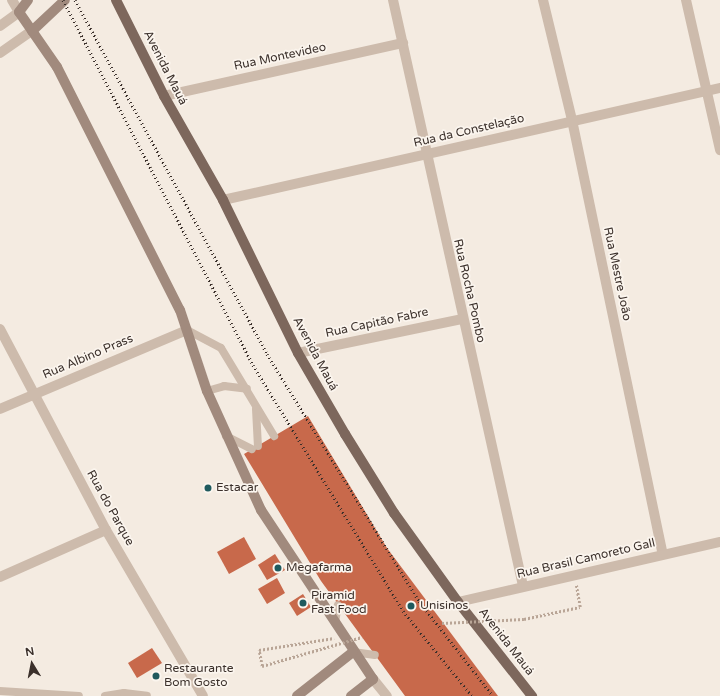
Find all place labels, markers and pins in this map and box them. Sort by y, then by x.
place label: Estacar [216,481,258,495]
marker: Estacar [203,483,213,493]
place label: Megafarma [286,561,352,575]
marker: Megafarma [273,563,283,573]
place label: Piramid Fast Food [311,589,367,617]
marker: Piramid Fast Food [298,598,308,608]
place label: Unisinos [420,599,468,613]
marker: Unisinos [405,600,417,612]
place label: Restaurante Bom Gosto [164,662,233,690]
marker: Restaurante Bom Gosto [151,671,161,681]

